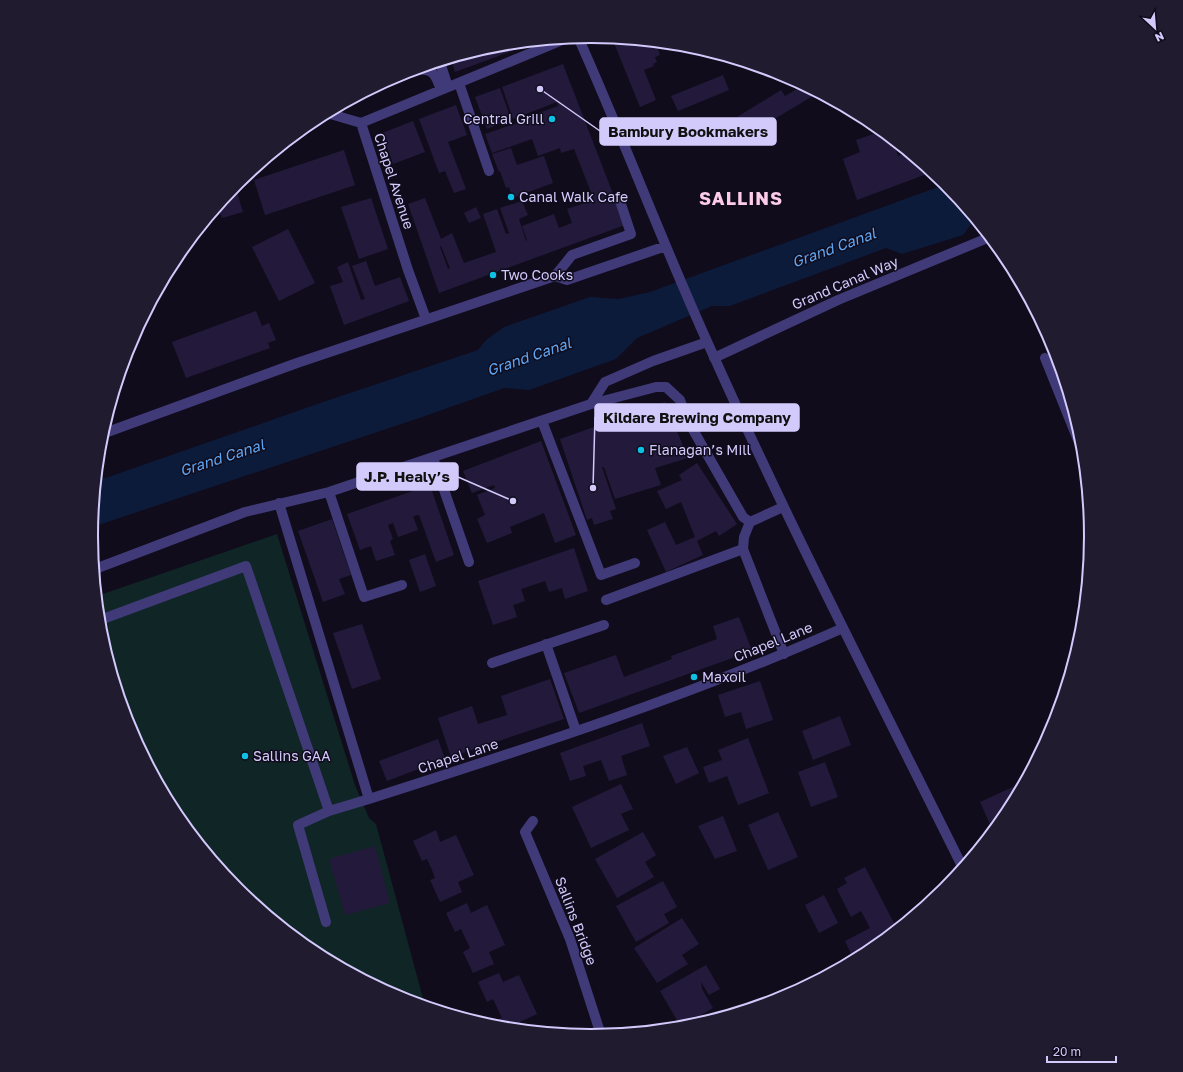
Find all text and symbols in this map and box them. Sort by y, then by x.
north arrow [1135,8,1175,48]
text: N [1153,30,1166,45]
place label: Central Grill [463,110,544,127]
marker: Central Grill [547,114,557,124]
callout: Bambury Bookmakers [600,118,776,145]
text: Bambury Bookmakers [608,122,768,140]
street label: Chapel Avenue [371,131,418,231]
district label: SALLINS [699,187,783,209]
place label: Canal Walk Cafe [519,188,628,205]
marker: Canal Walk Cafe [506,192,516,202]
water label: Grand Canal [789,223,879,271]
street label: Grand Canal Way [789,252,901,313]
place label: Two Cooks [501,266,573,283]
marker: Two Cooks [488,270,498,280]
water label: Grand Canal [484,333,574,379]
callout: Kildare Brewing Company [595,404,799,431]
text: Kildare Brewing Company [603,408,791,426]
water label: Grand Canal [177,435,268,479]
place label: Flanagan’s Mill [649,441,751,458]
marker: Flanagan’s Mill [636,445,646,455]
callout: J.P. Healy’s [357,463,458,490]
text: J.P. Healy’s [364,467,450,485]
street label: Chapel Lane [731,618,815,665]
place label: Maxoil [702,668,746,685]
marker: Maxoil [689,672,699,682]
street label: Chapel Lane [416,735,500,777]
place label: Sallins GAA [253,747,331,764]
marker: Sallins GAA [240,751,250,761]
street label: Sallins Bridge [552,874,601,967]
scale bar [1047,1038,1116,1064]
text: 20 m [1053,1044,1081,1059]

